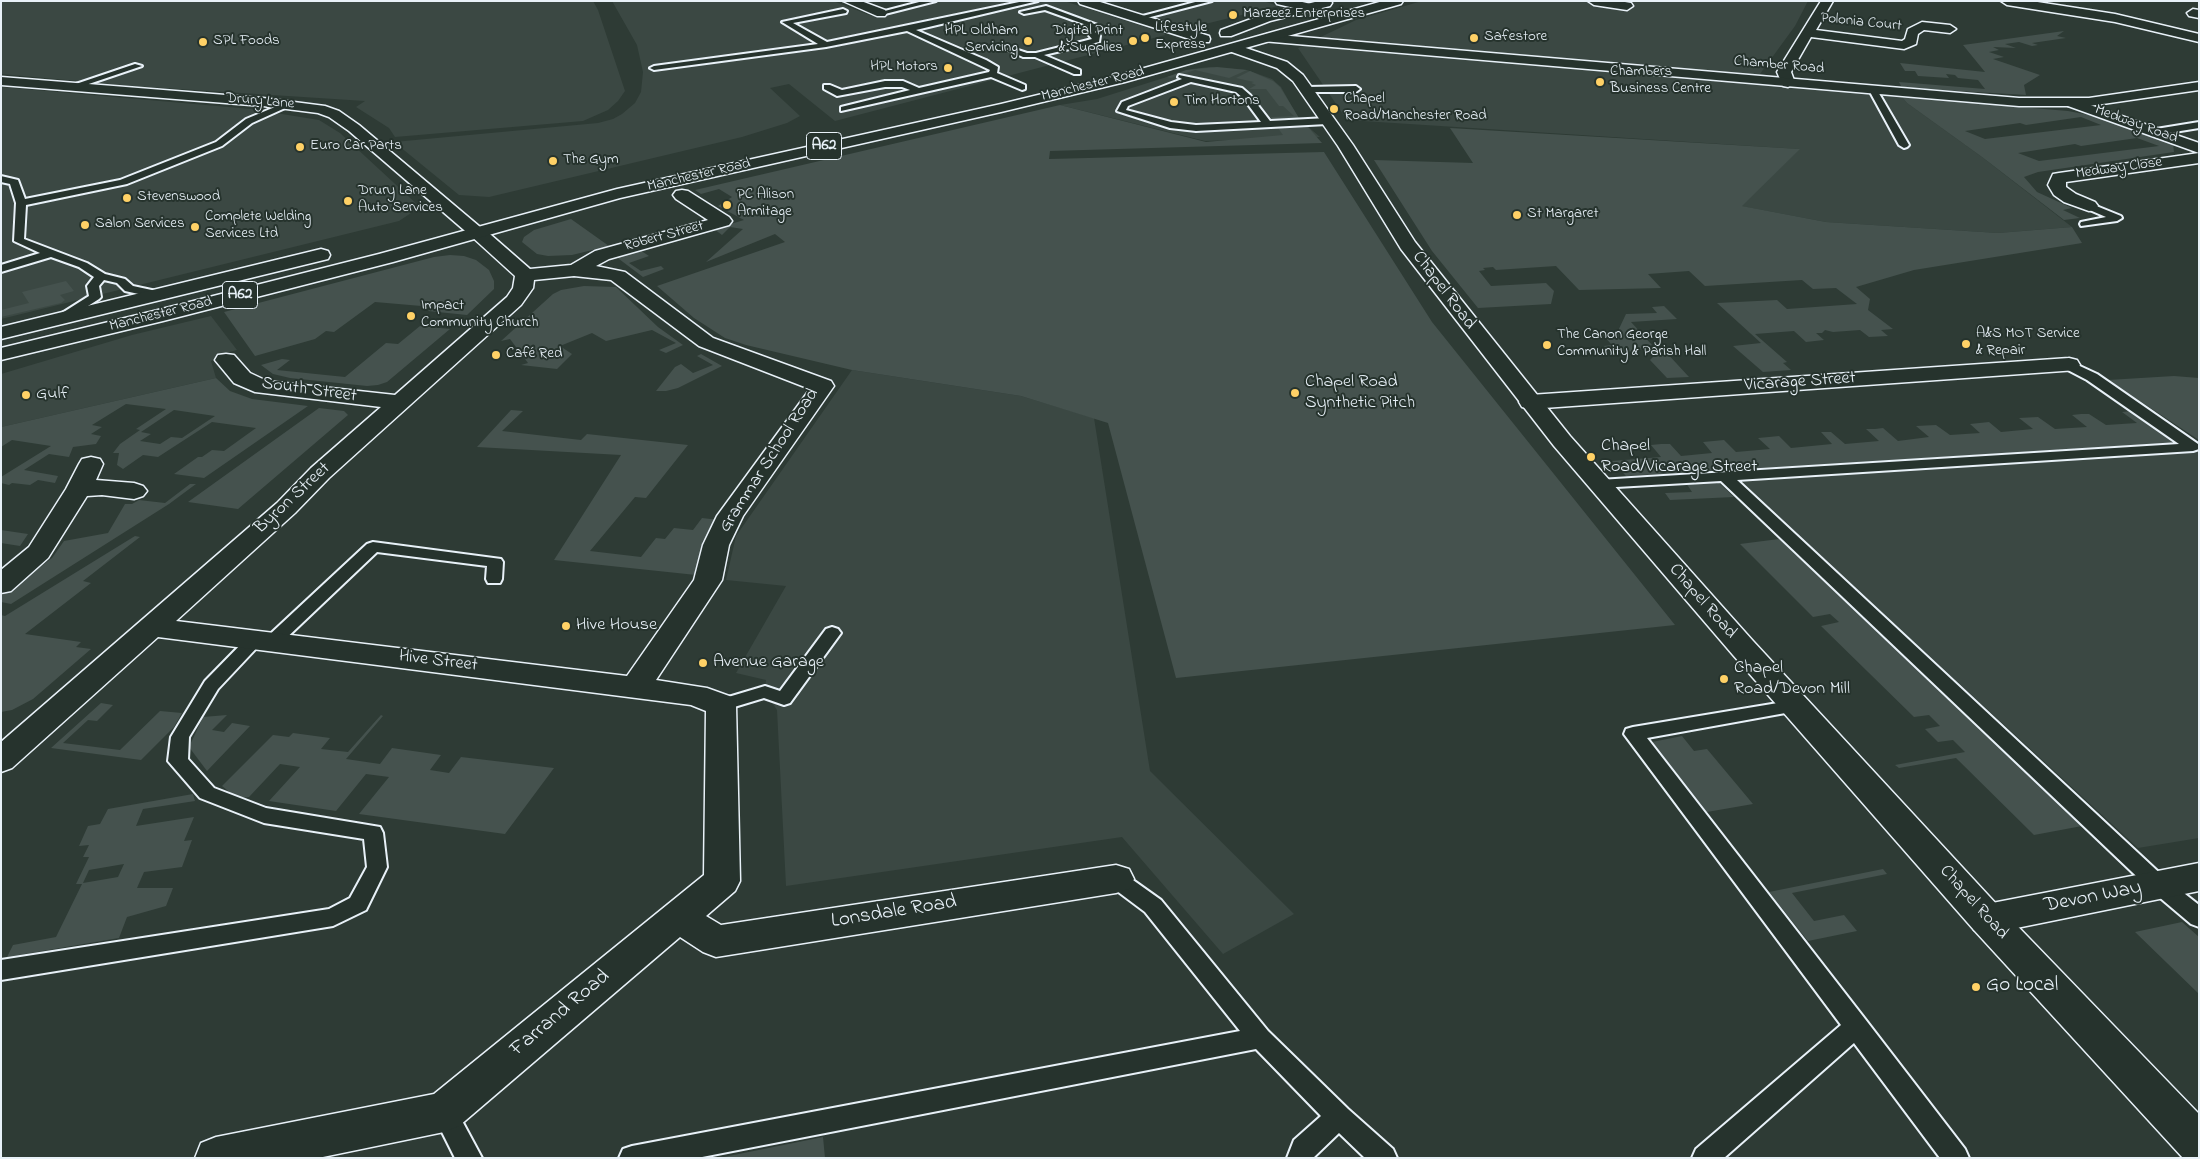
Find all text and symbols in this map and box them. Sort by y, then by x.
place label: Marzeez Enterprises [1243,6,1365,24]
marker: Marzeez Enterprises [1227,9,1239,21]
street label: Polonia Court [1819,10,1903,36]
place label: Lifestyle Express [1155,20,1207,55]
place label: HPL Oldham Servicing [945,23,1018,58]
place label: Digital Print & Supplies [1053,23,1123,58]
place label: Safestore [1484,29,1547,47]
marker: Lifestyle Express [1139,32,1151,44]
marker: Safestore [1468,32,1480,44]
place label: SPL Foods [213,33,280,51]
marker: HPL Oldham Servicing [1022,35,1034,47]
marker: Digital Print & Supplies [1127,35,1139,47]
marker: SPL Foods [197,36,209,48]
street label: Chamber Road [1733,53,1825,79]
place label: HPL Motors [870,59,938,77]
marker: HPL Motors [942,62,954,74]
street label: Manchester Road [1040,64,1146,106]
place label: Chambers Business Centre [1610,64,1711,99]
marker: Chambers Business Centre [1594,76,1606,88]
street label: Drury Lane [225,90,295,114]
place label: Chapel Road/Manchester Road [1344,91,1487,126]
place label: Tim Hortons [1184,93,1260,111]
marker: Tim Hortons [1168,96,1180,108]
street label: Medway Road [2092,102,2180,148]
marker: Chapel Road/Manchester Road [1328,103,1340,115]
road number: A62 [806,132,842,160]
place label: Euro Car Parts [310,138,402,156]
marker: Euro Car Parts [294,141,306,153]
place label: The Gym [563,152,619,170]
street label: Medway Close [2075,154,2163,184]
marker: The Gym [547,155,559,167]
street label: Manchester Road [646,155,752,197]
place label: Drury Lane Auto Services [358,183,443,218]
place label: PC Alison Armitage [737,187,794,222]
place label: Stevenswood [137,189,220,207]
marker: Stevenswood [121,192,133,204]
marker: Drury Lane Auto Services [342,195,354,207]
marker: PC Alison Armitage [721,199,733,211]
place label: St Margaret [1527,206,1599,224]
place label: Complete Welding Services Ltd [205,209,311,244]
marker: St Margaret [1511,209,1523,221]
place label: Salon Services [95,216,185,234]
street label: Robert Street [622,218,706,256]
marker: Salon Services [79,219,91,231]
marker: Complete Welding Services Ltd [189,221,201,233]
street label: Chapel Road [1406,247,1480,335]
road number: A62 [222,282,258,308]
street label: Manchester Road [108,294,214,336]
place label: Impact Community Church [421,298,538,333]
marker: Impact Community Church [405,310,417,322]
place label: A&S MOT Service & Repair [1976,326,2080,361]
place label: The Canon George Community & Parish Hall [1557,327,1706,362]
marker: A&S MOT Service & Repair [1960,338,1972,350]
marker: The Canon George Community & Parish Hall [1541,339,1553,351]
place label: Café Red [506,346,562,364]
marker: Café Red [490,349,502,361]
street label: Vicarage Street [1744,368,1856,398]
place label: Chapel Road Synthetic Pitch [1305,372,1415,414]
street label: South Street [260,374,358,408]
place label: Gulf [36,384,69,406]
street label: Grammar School Road [715,385,825,537]
marker: Chapel Road Synthetic Pitch [1289,387,1301,399]
marker: Gulf [20,389,32,401]
place label: Chapel Road/Vicarage Street [1601,436,1757,478]
marker: Chapel Road/Vicarage Street [1585,451,1597,463]
street label: Byron Street [251,458,335,540]
street label: Chapel Road [1663,560,1741,644]
place label: Hive House [576,615,657,637]
marker: Hive House [560,620,572,632]
street label: Hive Street [397,646,479,678]
place label: Avenue Garage [713,652,824,674]
marker: Avenue Garage [697,657,709,669]
place label: Chapel Road/Devon Mill [1734,658,1850,701]
marker: Chapel Road/Devon Mill [1718,673,1730,685]
street label: Chapel Road [1934,861,2012,945]
street label: Devon Way [2042,876,2144,920]
street label: Lonsdale Road [829,891,959,935]
street label: Farrand Road [506,965,616,1063]
place label: Go Local [1986,974,2058,1000]
marker: Go Local [1970,981,1982,993]

